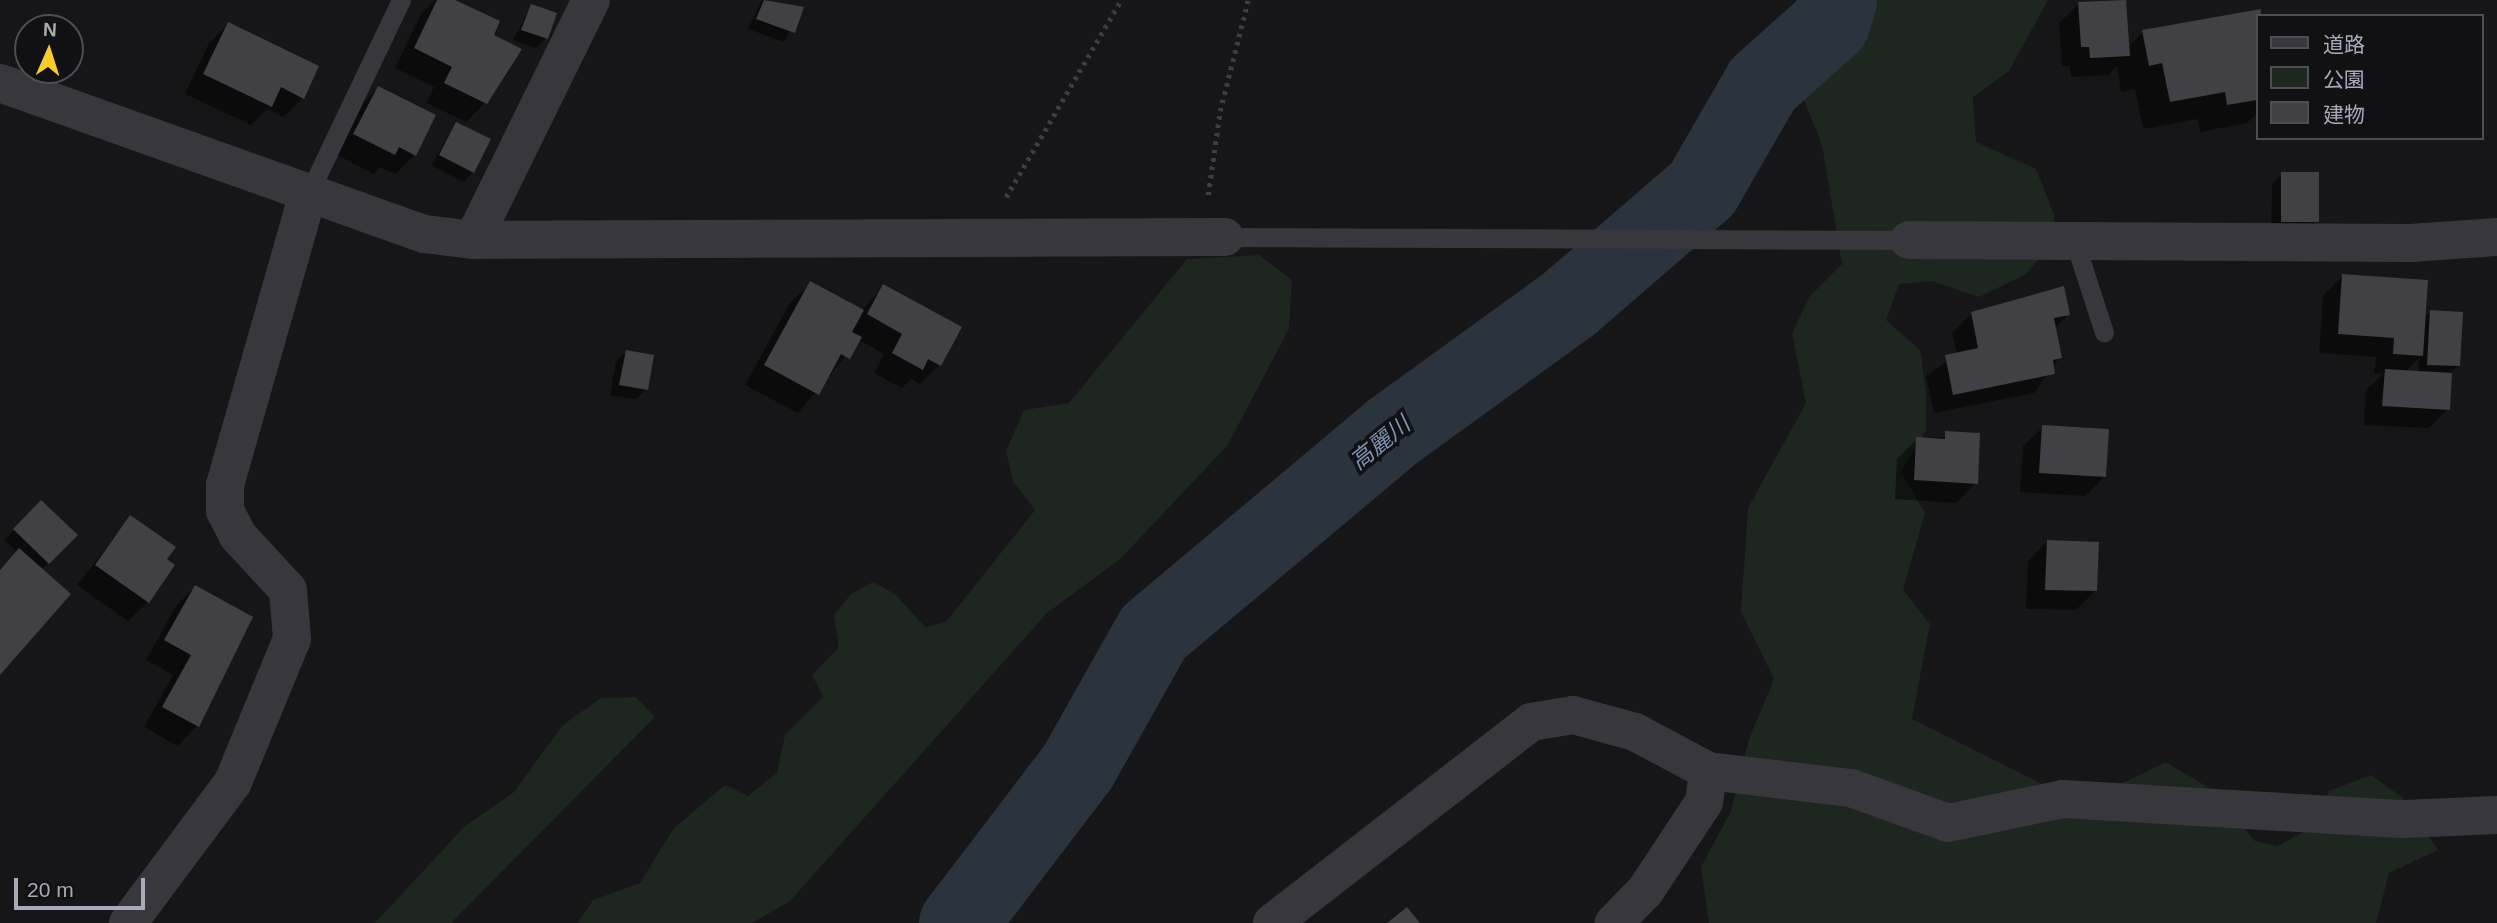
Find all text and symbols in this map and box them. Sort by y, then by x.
north arrow [14,14,84,84]
legend [2256,14,2483,140]
text: N [43,19,57,40]
text: 道路 [2323,33,2365,56]
text: 公園 [2323,68,2365,91]
text: 建物 [2323,103,2365,126]
water label: 高麗川 [1345,411,1415,475]
scale bar [18,864,149,908]
text: 20 m [27,878,74,901]

